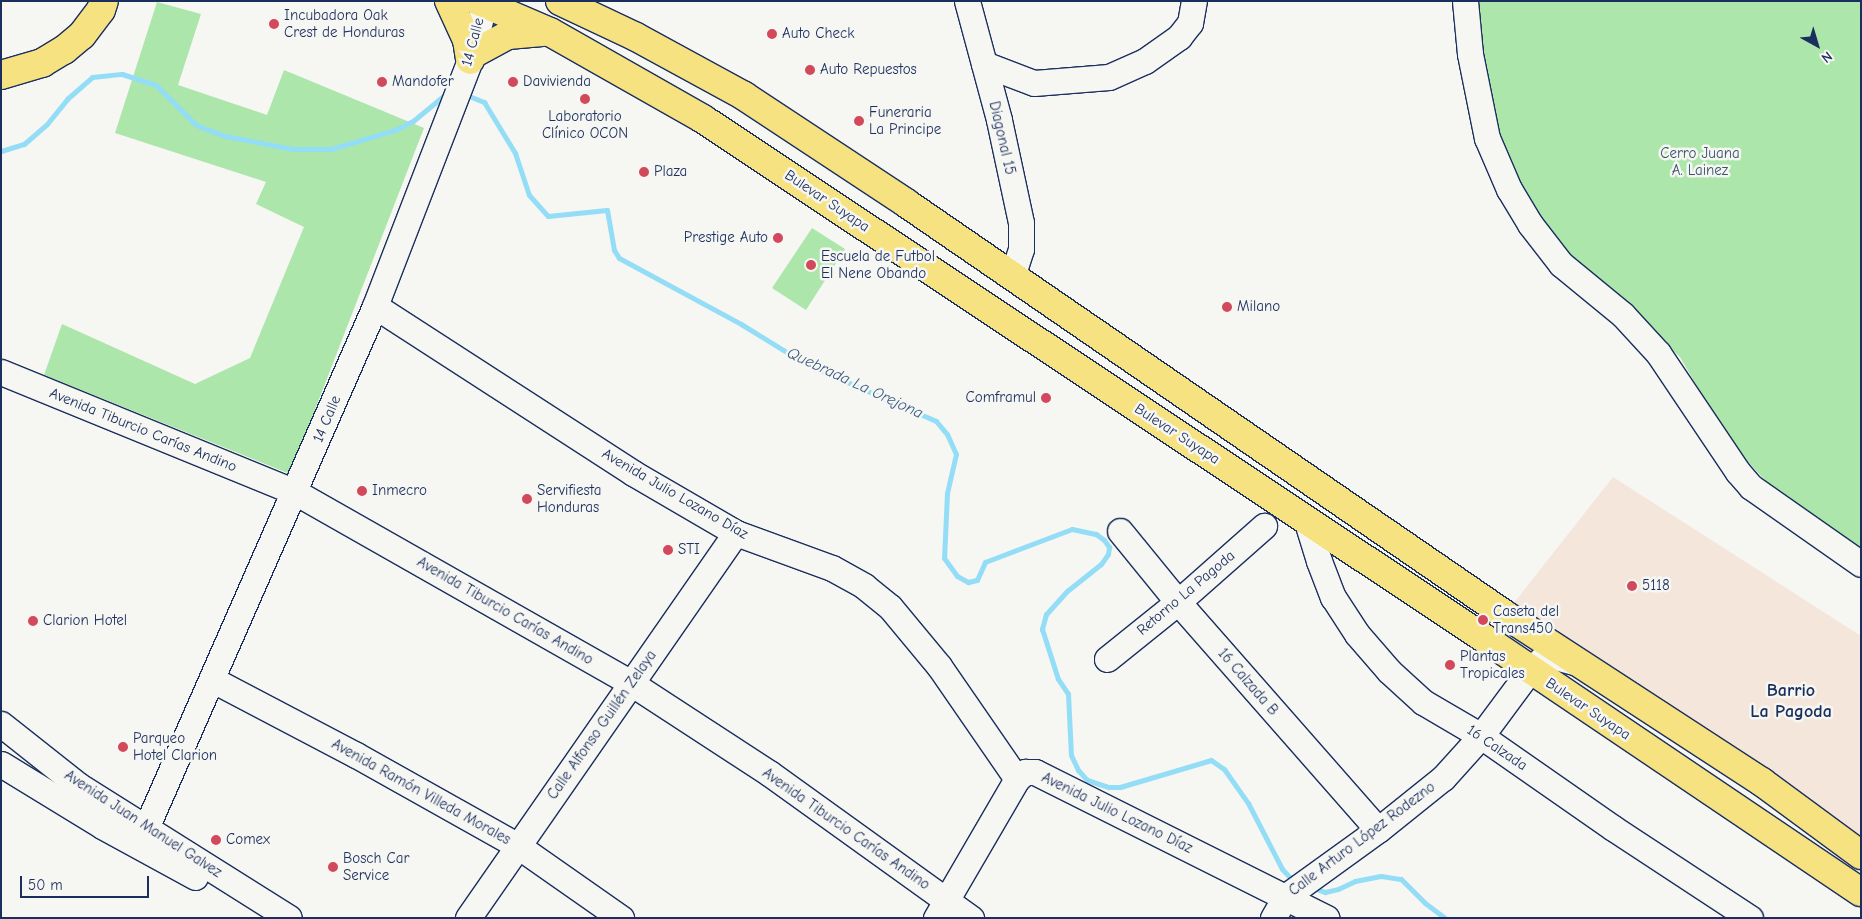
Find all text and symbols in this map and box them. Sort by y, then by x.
place label: Incubadora Oak Crest de Honduras [284,6,405,41]
street label: 14 Calle [458,16,488,68]
marker: Incubadora Oak Crest de Honduras [268,18,280,30]
north arrow [1792,20,1842,70]
place label: Auto Check [782,25,854,43]
marker: Auto Check [766,28,778,40]
text: N [1818,48,1836,67]
place label: Auto Repuestos [820,61,917,79]
marker: Auto Repuestos [804,64,816,76]
place label: Mandofer [392,73,454,91]
place label: Davivienda [523,73,591,91]
marker: Mandofer [376,76,388,88]
marker: Davivienda [507,76,519,88]
marker: Laboratorio Clínico OCON [579,93,591,105]
street label: Diagonal 15 [985,100,1019,176]
place label: Funeraria La Principe [869,103,941,138]
place label: Laboratorio Clínico OCON [542,107,628,142]
marker: Funeraria La Principe [853,115,865,127]
park label: Cerro Juana A. Lainez [1660,144,1740,179]
place label: Plaza [654,163,687,181]
marker: Plaza [638,166,650,178]
street label: Bulevar Suyapa [781,166,873,236]
place label: Prestige Auto [684,229,768,247]
marker: Prestige Auto [772,232,784,244]
place label: Escuela de Futbol El Nene Obando [821,247,935,282]
marker: Escuela de Futbol El Nene Obando [805,259,817,271]
place label: Milano [1237,298,1280,316]
marker: Milano [1221,301,1233,313]
water label: Quebrada La Orejona [784,343,926,423]
street label: Avenida Tiburcio Carías Andino [47,384,239,476]
place label: Comframul [966,389,1036,407]
marker: Comframul [1040,392,1052,404]
street label: 14 Calle [309,393,345,445]
street label: Bulevar Suyapa [1131,400,1223,468]
street label: Avenida Julio Lozano Díaz [599,445,751,543]
place label: Servifiesta Honduras [537,481,601,516]
place label: Inmecro [372,482,427,500]
marker: Inmecro [356,485,368,497]
marker: Servifiesta Honduras [521,493,533,505]
place label: STI [678,541,700,559]
marker: STI [662,544,674,556]
street label: Retorno La Pagoda [1133,547,1239,639]
street label: Avenida Tiburcio Carías Andino [414,553,596,669]
place label: 5118 [1642,577,1670,595]
marker: 5118 [1626,580,1638,592]
place label: Caseta del Trans450 [1493,602,1559,637]
place label: Clarion Hotel [43,612,127,630]
marker: Caseta del Trans450 [1477,614,1489,626]
marker: Clarion Hotel [27,615,39,627]
street label: 16 Calzada B [1214,645,1282,719]
street label: Calle Alfonso Guillén Zelaya [544,647,660,803]
place label: Plantas Tropicales [1460,647,1525,682]
marker: Plantas Tropicales [1444,659,1456,671]
street label: Bulevar Suyapa [1542,674,1634,744]
district label: Barrio La Pagoda [1750,681,1832,724]
street label: 16 Calzada [1463,721,1531,775]
place label: Parqueo Hotel Clarion [133,729,217,764]
street label: Avenida Ramón Villeda Morales [328,735,514,849]
marker: Parqueo Hotel Clarion [117,741,129,753]
street label: Avenida Tiburcio Carías Andino [759,764,933,894]
street label: Avenida Juan Manuel Galvez [61,766,225,882]
street label: Avenida Julio Lozano Díaz [1039,769,1195,857]
street label: Calle Arturo López Rodezno [1285,778,1439,900]
place label: Comex [226,831,270,849]
marker: Comex [210,834,222,846]
place label: Bosch Car Service [343,849,410,884]
marker: Bosch Car Service [327,861,339,873]
scale bar [22,866,151,898]
text: 50 m [28,876,63,894]

